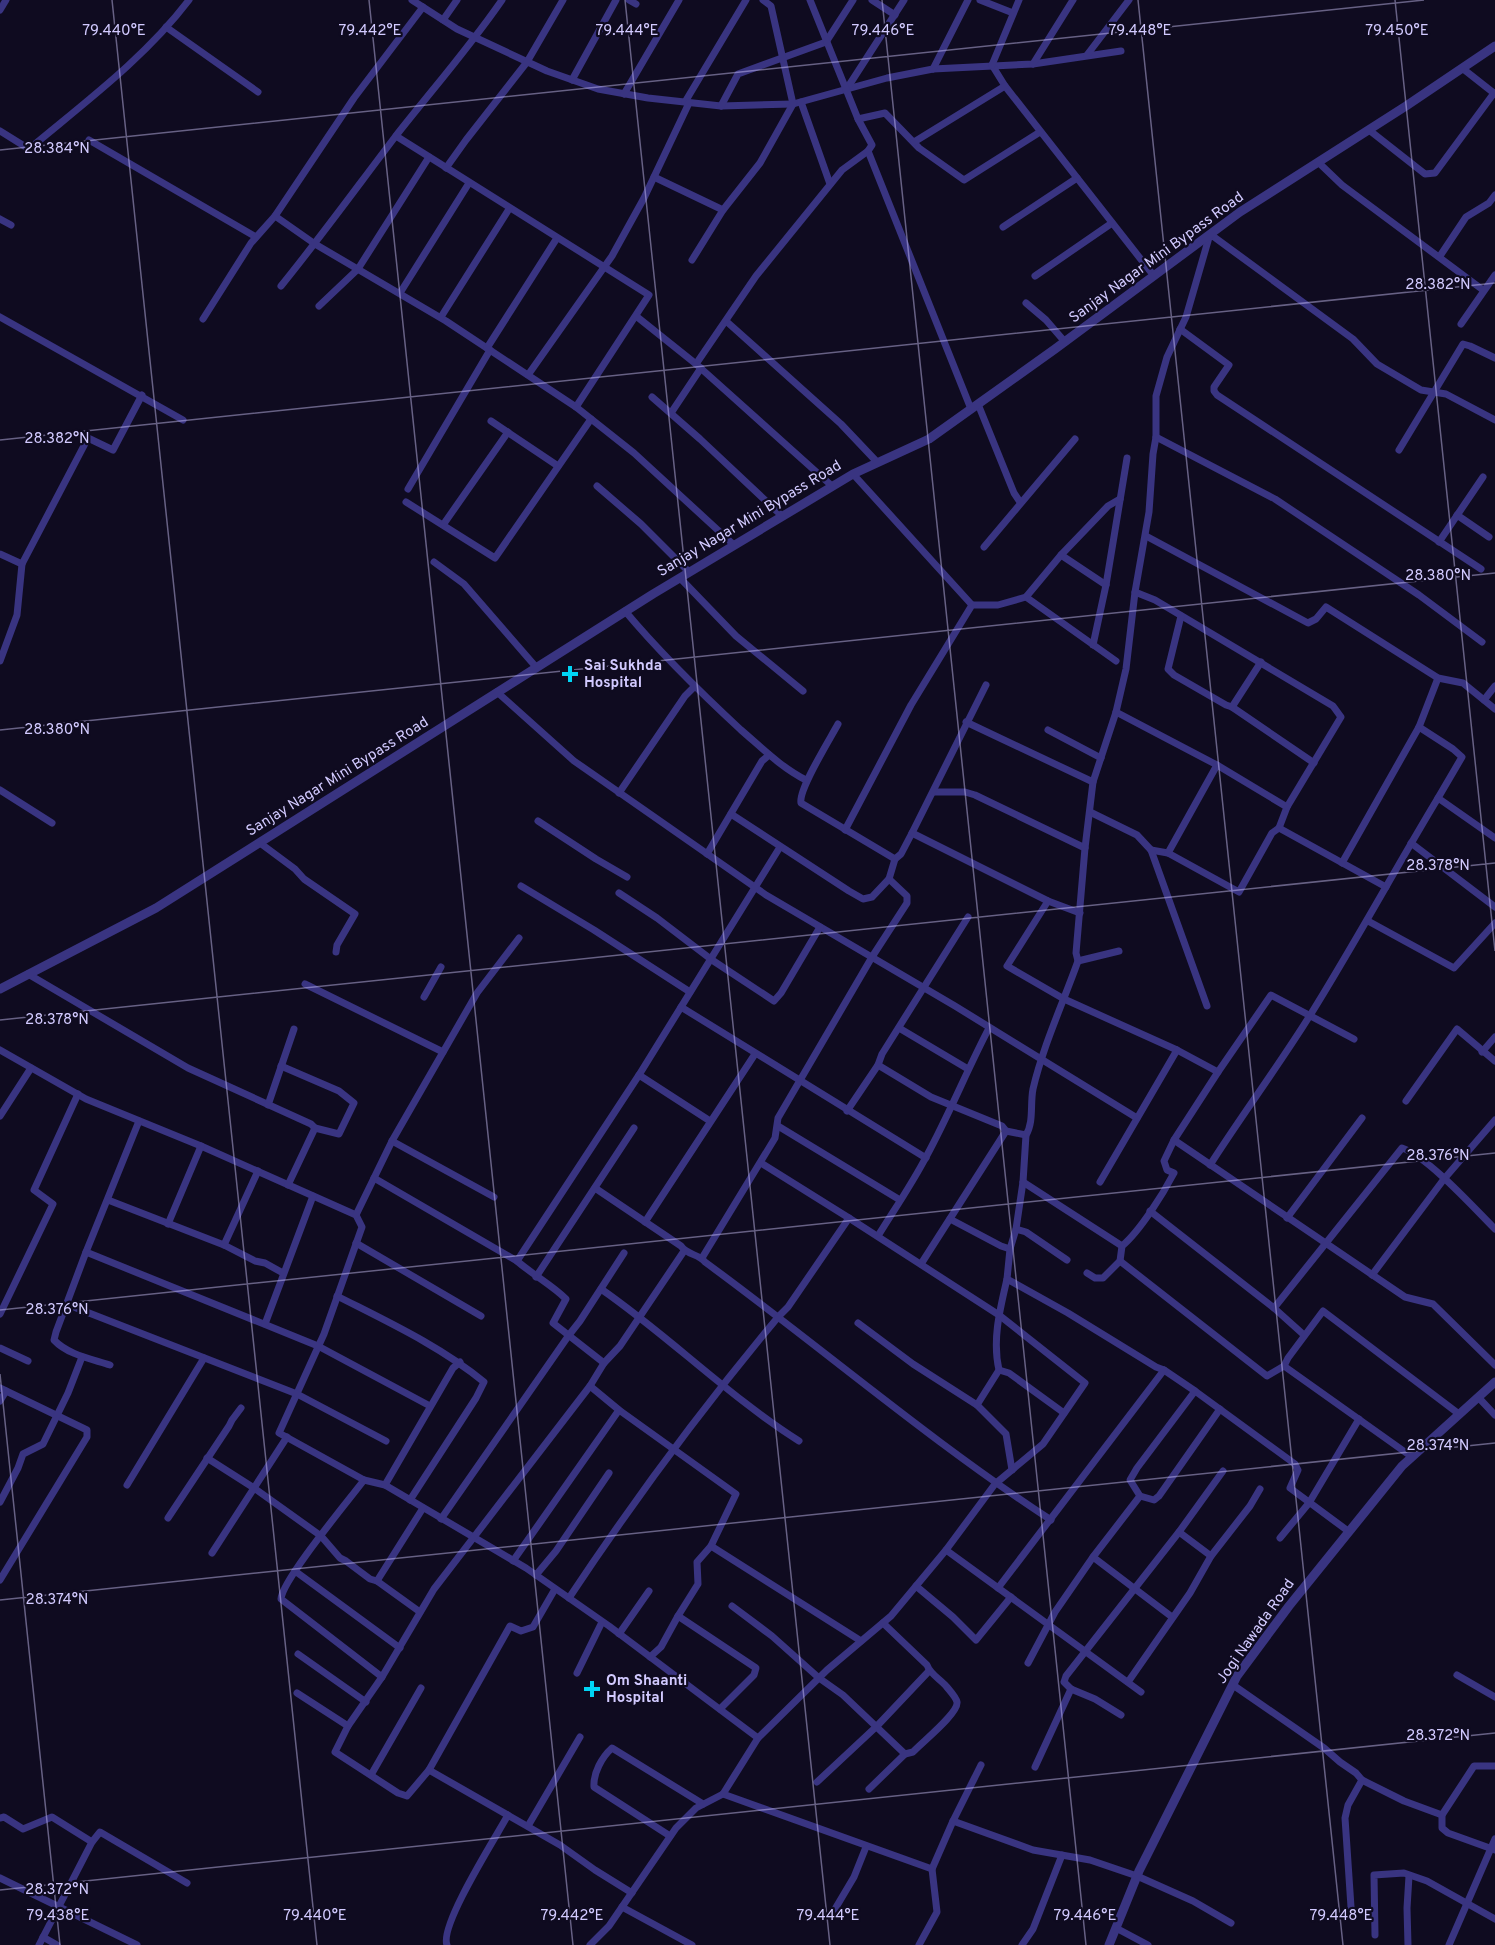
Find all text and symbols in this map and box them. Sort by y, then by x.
text: 79.440°E [82,22,146,41]
text: 79.442°E [338,22,402,41]
text: 79.444°E [595,22,659,41]
text: 79.446°E [852,22,914,41]
text: 79.448°E [1108,22,1172,41]
text: 79.450°E [1365,22,1429,41]
text: 28.384°N [24,140,90,159]
street label: Sanjay Nagar Mini Bypass Road [1066,188,1248,328]
text: 28.382°N [1405,276,1471,295]
text: 28.382°N [24,430,90,449]
street label: Sanjay Nagar Mini Bypass Road [654,457,845,582]
text: 28.380°N [1405,567,1471,586]
place label: Sai Sukhda Hospital [584,657,662,693]
marker: Sai Sukhda Hospital [561,665,579,683]
street label: Sanjay Nagar Mini Bypass Road [243,713,432,841]
text: 28.380°N [24,721,90,740]
text: 28.378°N [1406,857,1470,876]
text: 28.378°N [25,1011,89,1030]
text: 28.376°N [1406,1147,1470,1166]
text: 28.376°N [25,1301,89,1320]
text: 28.374°N [1407,1437,1469,1456]
street label: Jogi Nawada Road [1213,1576,1300,1688]
text: 28.374°N [26,1591,88,1610]
place label: Om Shaanti Hospital [606,1672,687,1708]
marker: Om Shaanti Hospital [583,1680,601,1698]
text: 28.372°N [1406,1727,1470,1746]
text: 28.372°N [25,1881,89,1900]
text: 79.438°E [27,1907,89,1926]
text: 79.440°E [283,1907,347,1926]
text: 79.442°E [540,1907,604,1926]
text: 79.444°E [796,1907,860,1926]
text: 79.446°E [1054,1907,1116,1926]
text: 79.448°E [1309,1907,1373,1926]

